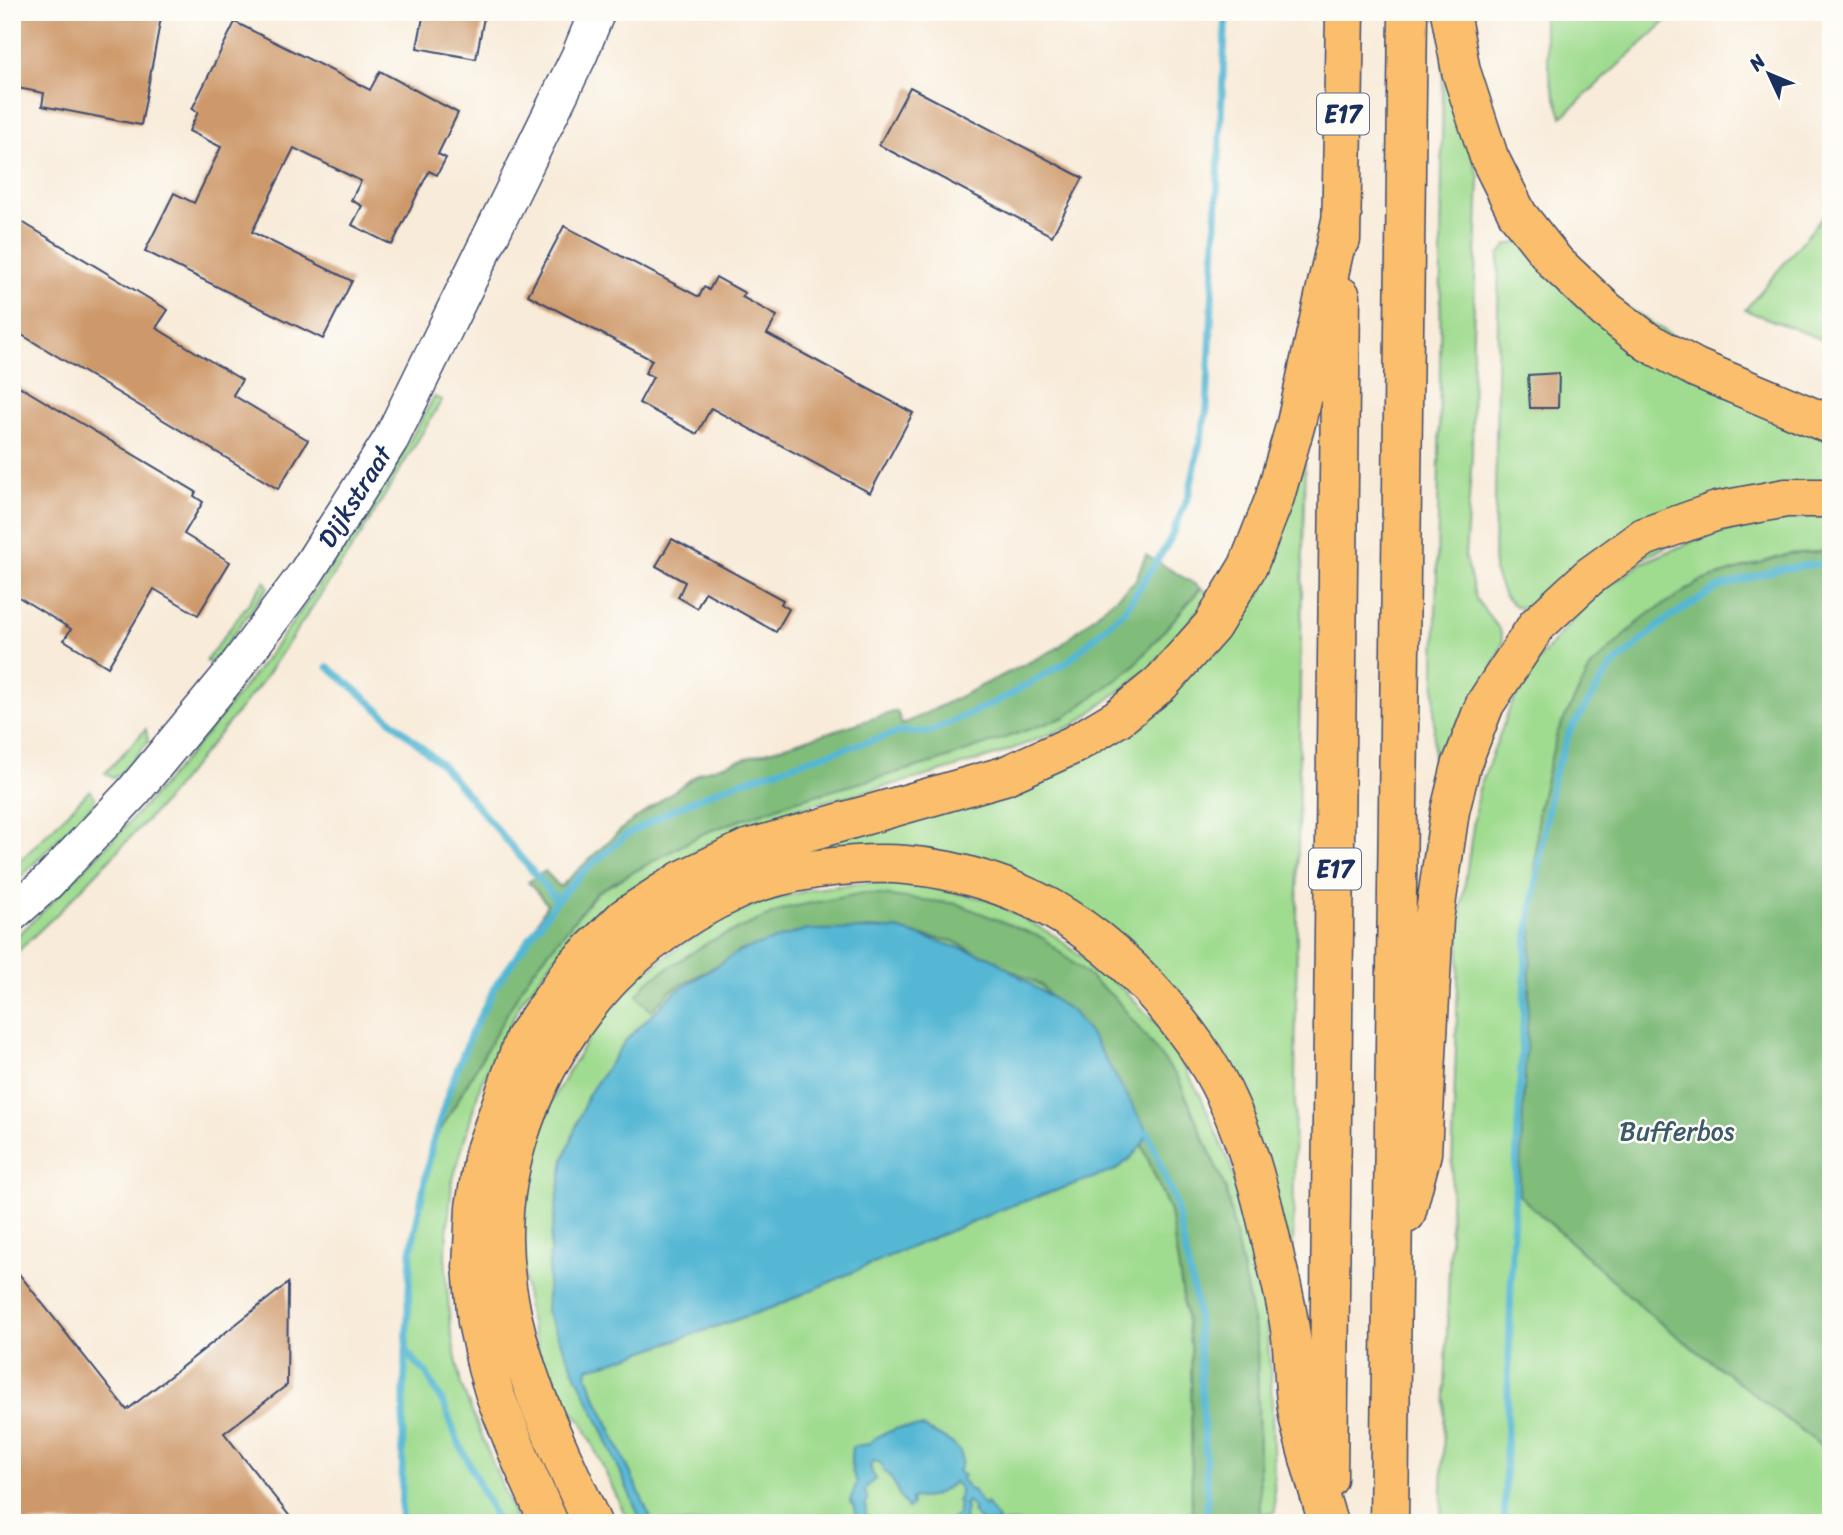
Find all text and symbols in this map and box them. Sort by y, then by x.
north arrow [1734,38,1804,108]
text: N [1740,46,1774,79]
road number: E17 [1317,93,1369,134]
street label: Dijkstraat [305,434,406,557]
road number: E17 [1309,848,1361,890]
park label: Bufferbos [1620,1108,1735,1154]

